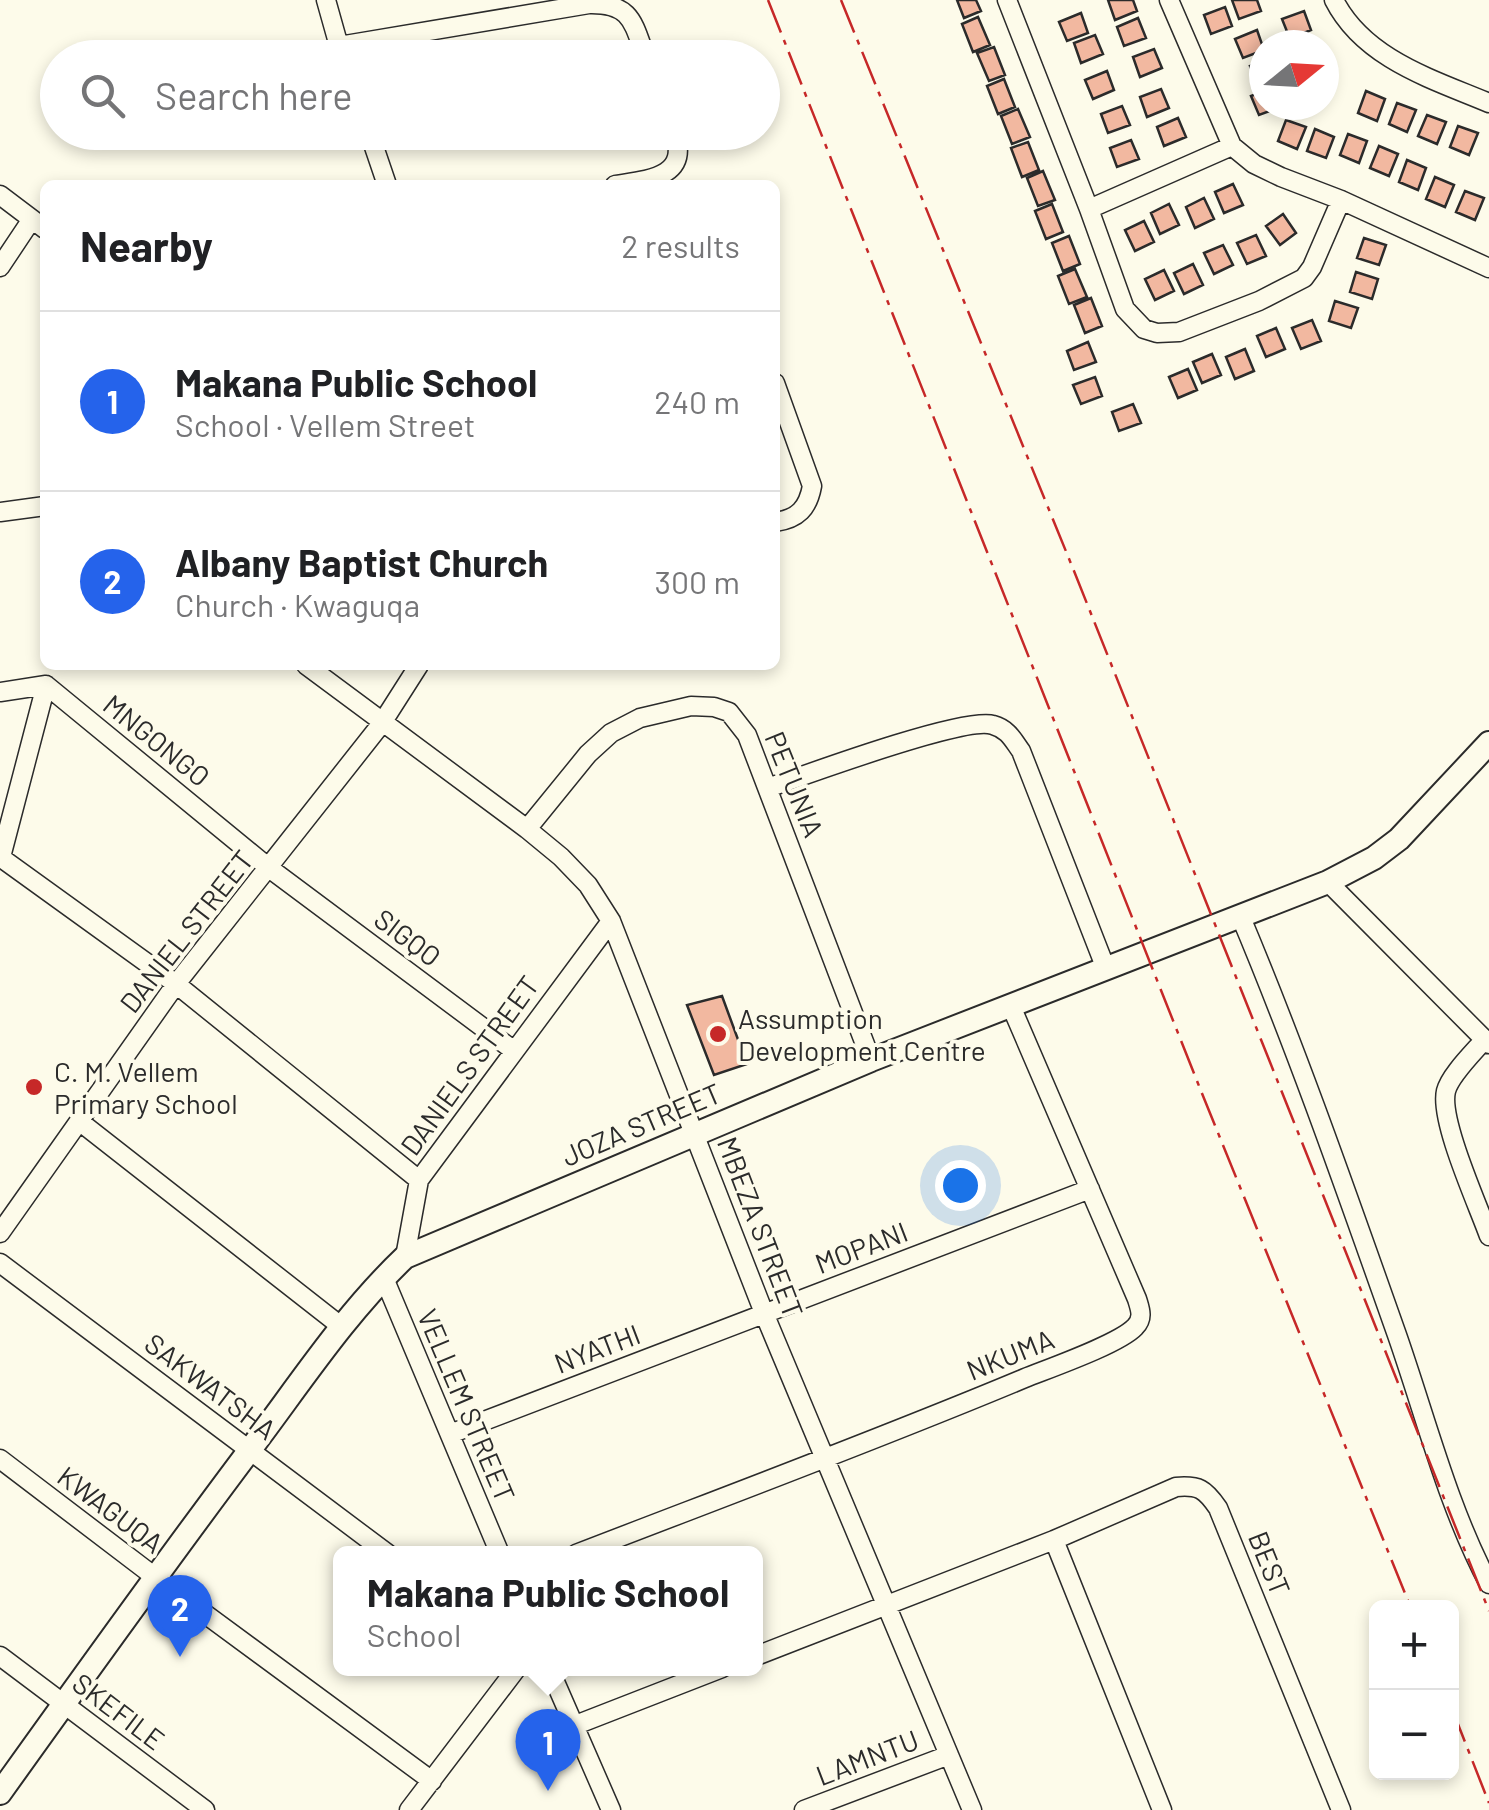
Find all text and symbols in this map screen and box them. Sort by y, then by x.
north arrow [1249,30,1339,120]
search box [40,40,780,150]
icon: search [75,68,130,123]
text: Search here [155,72,353,118]
text: Nearby [80,220,213,270]
text: 2 results [621,226,740,264]
text: Makana Public School [175,359,537,405]
text: 1 [107,382,118,420]
text: 240 m [654,382,740,420]
text: School · Vellem Street [175,405,475,443]
text: Albany Baptist Church [175,539,548,585]
text: 2 [104,562,121,600]
text: 300 m [654,562,740,600]
text: Church · Kwaguqa [175,585,420,623]
street label: MNGONGO [97,687,217,793]
street label: PETUNIA [758,726,832,842]
street label: DANIEL STREET [112,843,260,1019]
street label: SIGQO [368,901,448,973]
street label: DANIELS STREET [393,969,545,1161]
place label: Assumption Development Centre [738,1001,986,1067]
marker: Assumption Development Centre [707,1023,729,1045]
place label: C. M. Vellem Primary School [54,1054,238,1120]
street label: JOZA STREET [556,1075,726,1173]
marker: C. M. Vellem Primary School [23,1076,45,1098]
street label: MBEZA STREET [711,1132,811,1322]
your location [935,1160,986,1211]
street label: MOPANI [810,1214,912,1280]
street label: VELLEM STREET [411,1304,523,1506]
street label: NYATHI [549,1316,645,1380]
street label: NKUMA [961,1321,1059,1387]
street label: SAKWATSHA [139,1326,283,1446]
street label: KWAGUQA [51,1458,171,1560]
street label: BEST [1242,1526,1298,1600]
popup [333,1546,763,1676]
text: Makana Public School [367,1569,729,1615]
pin: 2 [148,1574,212,1657]
map controls [1369,1600,1459,1780]
button: + [1369,1600,1459,1690]
text: School [367,1615,461,1653]
street label: SKEFILE [66,1665,172,1757]
button: − [1369,1690,1459,1780]
pin: 1 [516,1708,580,1791]
street label: LAMNTU [811,1722,923,1792]

